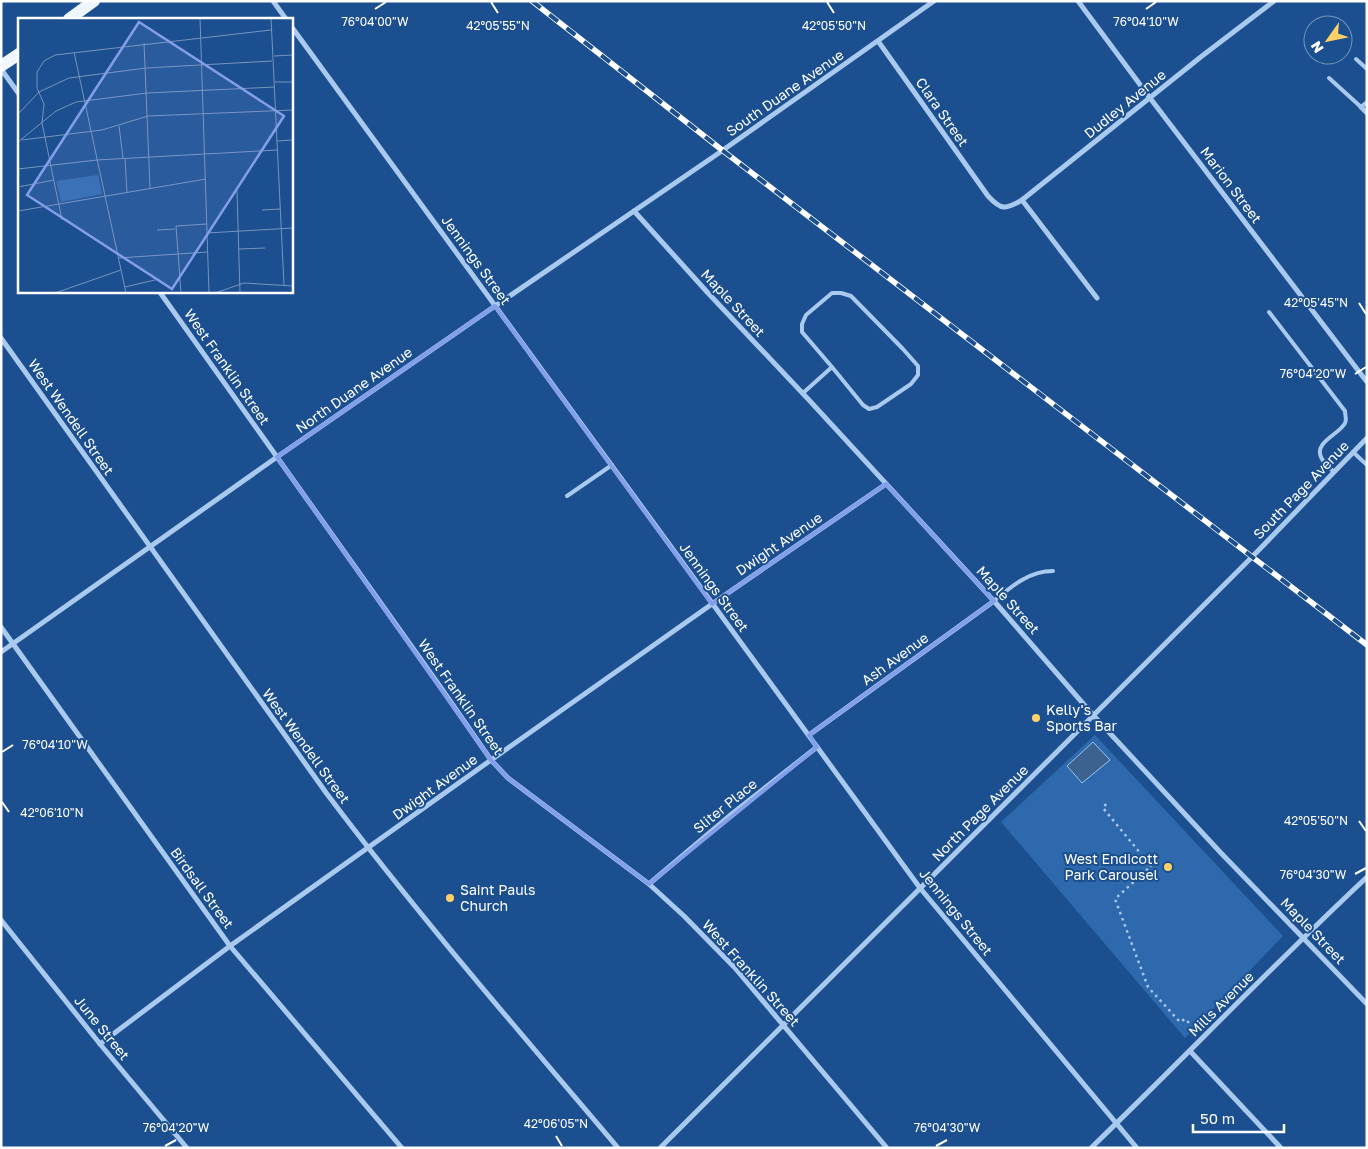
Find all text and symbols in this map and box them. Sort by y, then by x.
text: 76°04'00"W [341,14,409,29]
text: 76°04'10"W [1113,14,1179,29]
north arrow [1303,15,1353,65]
inset map [18,18,292,292]
text: 42°05'55"N [466,18,530,33]
text: 42°05'50"N [802,18,866,33]
text: N [1307,38,1327,56]
street label: South Duane Avenue [723,46,847,140]
street label: Dudley Avenue [1081,66,1169,142]
street label: Clara Street [912,74,972,149]
street label: Marion Street [1197,143,1266,226]
street label: Jennings Street [438,212,515,308]
street label: Maple Street [698,265,769,340]
text: 42°05'45"N [1284,295,1348,310]
street label: West Franklin Street [181,306,274,428]
street label: North Duane Avenue [292,343,415,436]
street label: West Wendell Street [25,355,118,478]
text: 76°04'20"W [1280,366,1347,381]
street label: South Page Avenue [1249,437,1352,542]
street label: Dwight Avenue [732,508,825,579]
street label: Jennings Street [676,539,753,635]
street label: Maple Street [973,562,1043,637]
street label: Ash Avenue [858,629,931,688]
street label: West Franklin Street [415,636,508,758]
street label: West Wendell Street [259,685,354,806]
place label: Kelly's Sports Bar [1046,701,1118,734]
marker: Kelly's Sports Bar [1030,712,1042,724]
text: 76°04'10"W [22,737,88,752]
street label: Dwight Avenue [389,750,480,823]
street label: North Page Avenue [928,761,1031,864]
street label: Sliter Place [689,775,760,837]
text: 42°06'10"N [20,805,84,820]
text: 42°05'50"N [1284,813,1348,828]
street label: Birdsall Street [167,844,238,932]
place label: West Endicott Park Carousel [1064,850,1158,883]
marker: West Endicott Park Carousel [1162,861,1174,873]
street label: Jennings Street [916,865,996,958]
text: 76°04'30"W [1280,867,1347,882]
place label: Saint Pauls Church [460,881,536,914]
marker: Saint Pauls Church [444,892,456,904]
street label: Maple Street [1277,894,1349,967]
street label: West Franklin Street [699,916,804,1029]
street label: Mills Avenue [1185,968,1257,1040]
street label: June Street [71,992,134,1063]
scale bar [1193,1102,1284,1134]
text: 50 m [1200,1109,1235,1127]
text: 42°06'05"N [524,1116,588,1131]
text: 76°04'20"W [143,1120,210,1135]
text: 76°04'30"W [914,1120,981,1135]

